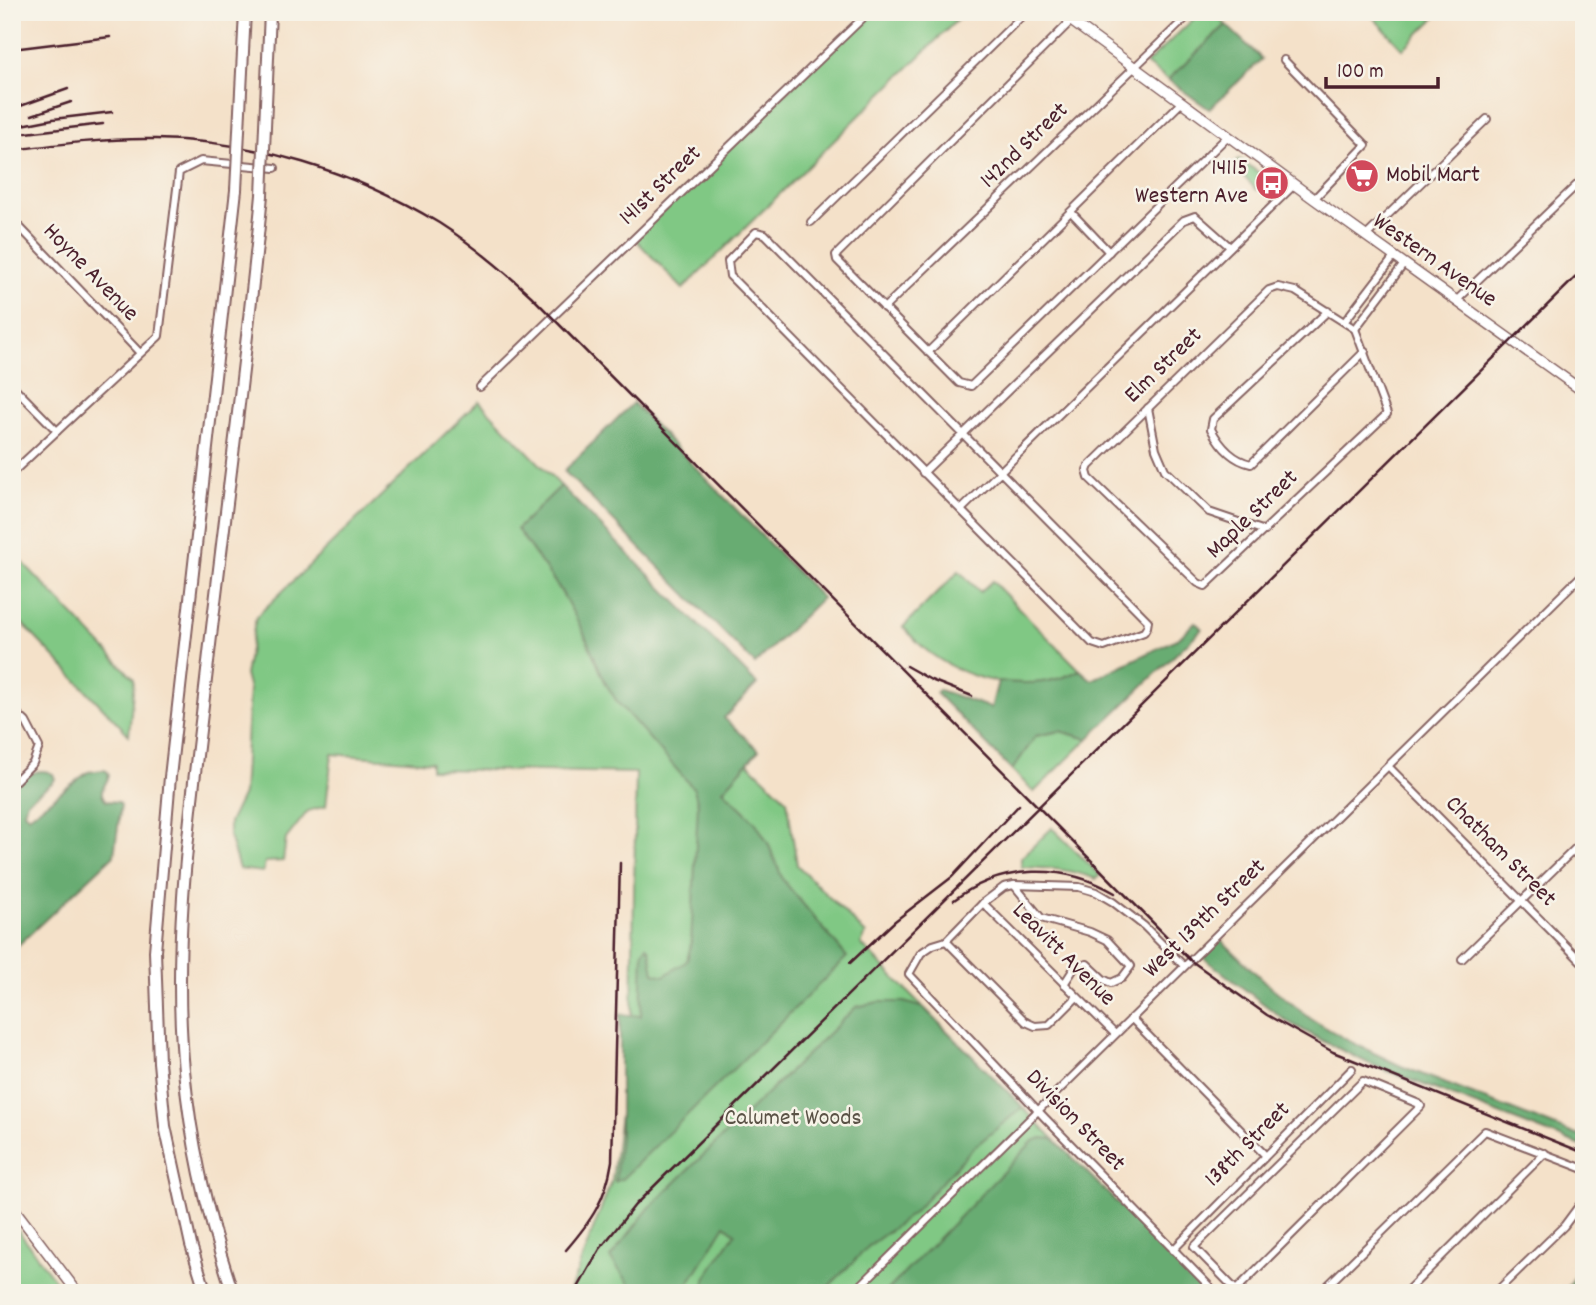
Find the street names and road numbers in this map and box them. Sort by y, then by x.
street label: 142nd Street [973,95,1077,197]
street label: 141st Street [612,138,710,234]
street label: Western Avenue [1365,205,1503,317]
street label: Hoyne Avenue [34,216,146,330]
street label: Elm Street [1117,320,1211,412]
street label: Maple Street [1199,462,1307,568]
street label: Chatham Street [1437,789,1564,916]
street label: West 139th Street [1136,851,1274,987]
street label: Leavitt Avenue [1003,895,1123,1015]
street label: Division Street [1017,1062,1133,1180]
street label: 138th Street [1197,1094,1299,1196]

